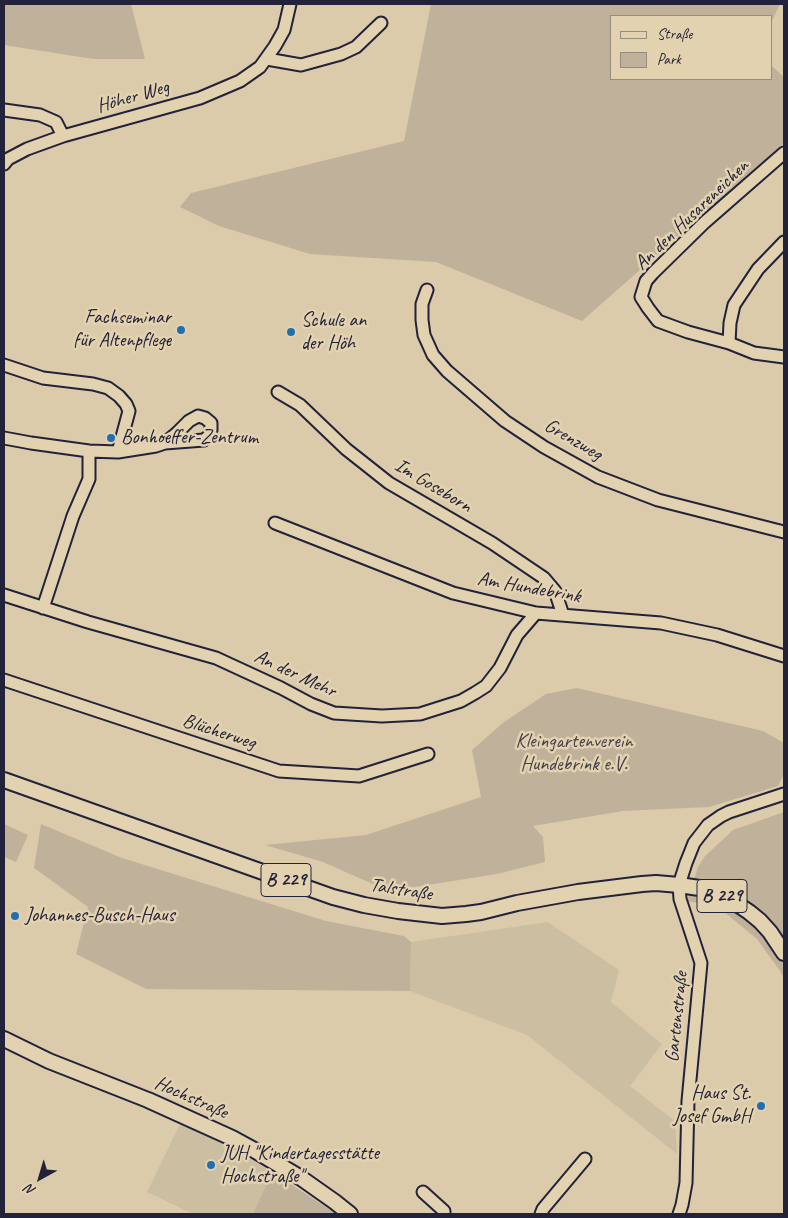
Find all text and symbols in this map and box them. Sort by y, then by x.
legend [610,15,773,80]
text: Straße [657,25,692,44]
text: Park [657,50,681,69]
street label: Höher Weg [94,75,172,119]
street label: An den Husareneichen [630,154,754,276]
place label: Fachseminar für Altenpflege [73,306,171,353]
place label: Schule an der Höh [301,309,366,356]
marker: Fachseminar für Altenpflege [175,324,187,336]
marker: Schule an der Höh [285,326,297,338]
street label: Grenzweg [540,414,606,466]
place label: Bonhoeffer-Zentrum [121,426,258,450]
marker: Bonhoeffer-Zentrum [105,432,117,444]
street label: Im Goseborn [390,454,476,518]
street label: Am Hundebrink [476,567,582,609]
street label: An der Mehr [250,645,340,703]
street label: Blücherweg [180,709,258,755]
park label: Kleingartenverein Hundebrink e.V. [516,730,632,777]
road number: B 229 [261,864,311,896]
street label: Talstraße [368,873,434,907]
road number: B 229 [697,879,747,912]
place label: Johannes-Busch-Haus [25,904,175,928]
marker: Johannes-Busch-Haus [9,910,21,922]
street label: Gartenstraße [660,970,694,1064]
street label: Hochstraße [151,1071,231,1125]
place label: Haus St. Josef GmbH [673,1082,751,1129]
marker: Haus St. Josef GmbH [755,1100,767,1112]
place label: JUH "Kindertagesstätte Hochstraße" [221,1142,379,1189]
north arrow [15,1153,65,1203]
marker: JUH "Kindertagesstätte Hochstraße" [205,1159,217,1171]
text: N [22,1181,39,1199]

